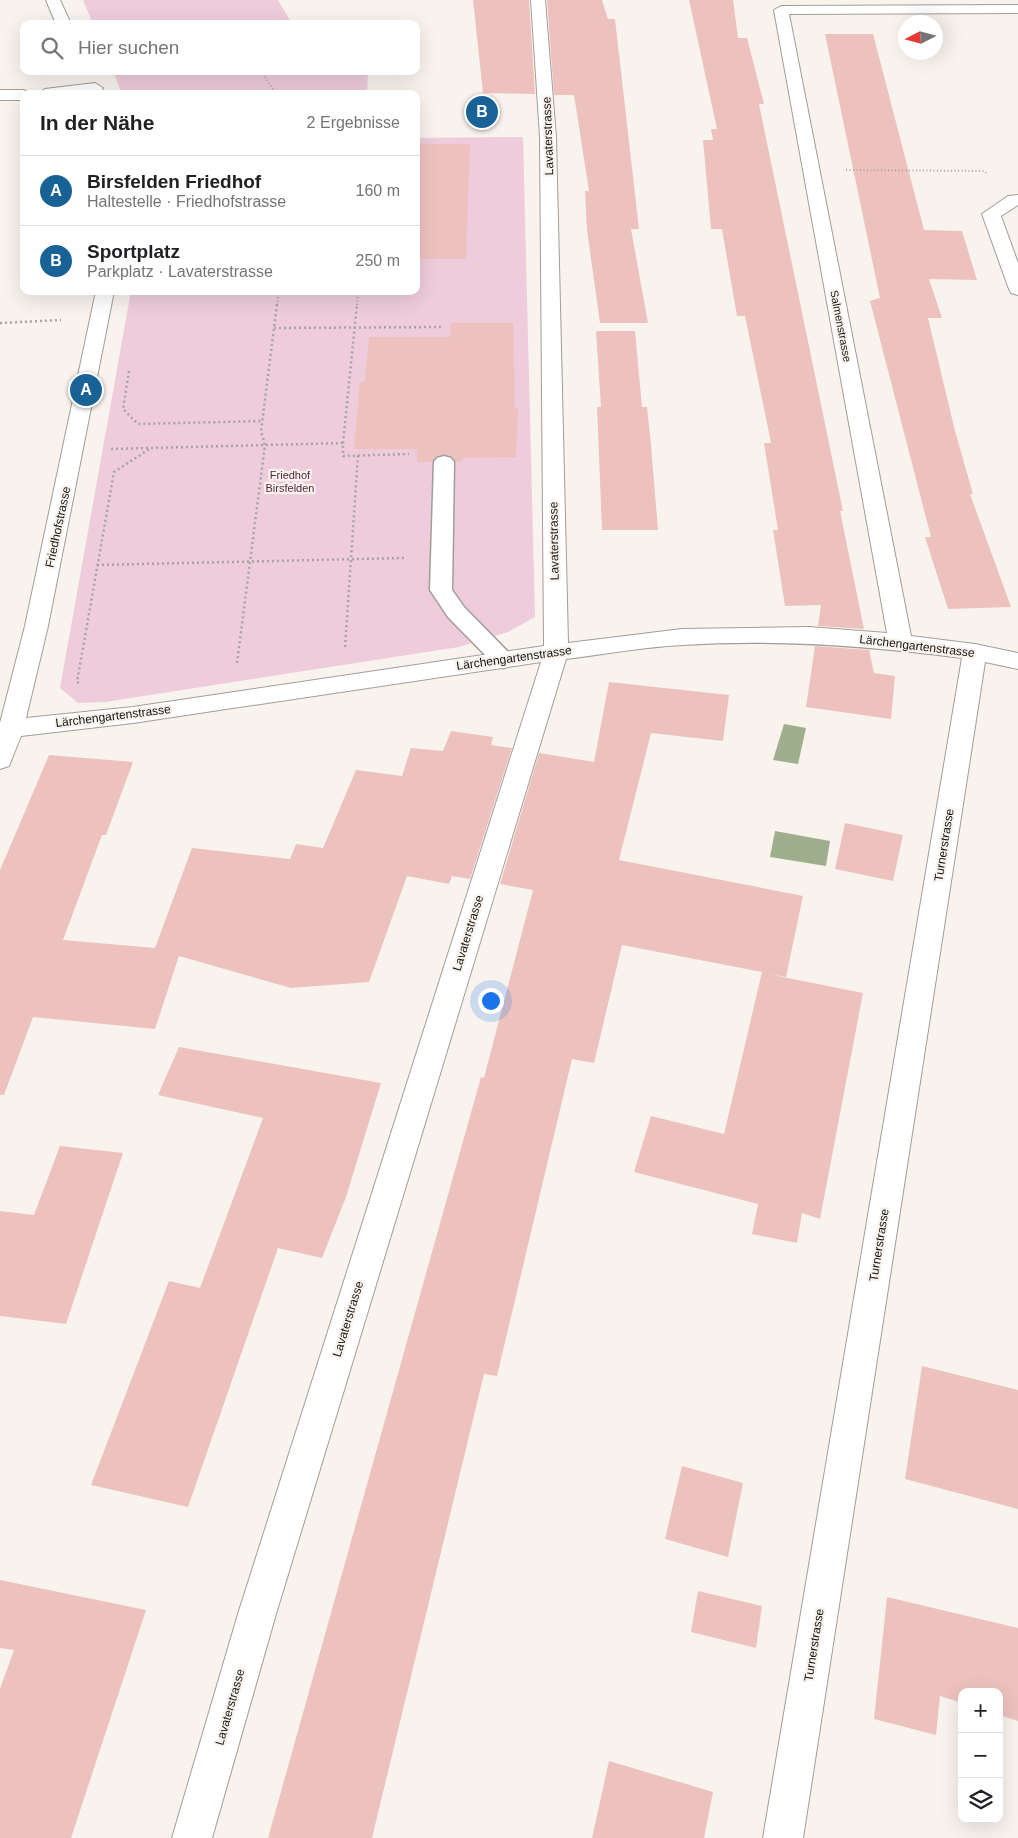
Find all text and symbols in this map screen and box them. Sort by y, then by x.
north arrow [898,15,943,60]
search box [20,20,420,75]
icon: search [38,34,66,62]
text: Hier suchen [78,37,179,58]
pin: B [466,93,498,131]
street label: Lavaterstrasse [540,96,556,176]
text: In der Nähe [40,111,154,134]
text: 2 Ergebnisse [307,114,400,131]
text: Birsfelden Friedhof [87,171,261,192]
text: A [50,182,62,199]
text: 160 m [356,182,400,199]
text: Haltestelle · Friedhofstrasse [87,193,286,210]
text: Sportplatz [87,241,180,262]
text: B [50,252,62,269]
text: 250 m [356,252,400,269]
text: Parkplatz · Lavaterstrasse [87,263,273,280]
street label: Salmenstrasse [828,289,854,363]
pin: A [70,371,102,409]
park label: Friedhof Birsfelden [266,469,314,494]
street label: Friedhofstrasse [43,485,74,569]
street label: Lavaterstrasse [546,501,562,580]
street label: Lärchengartenstrasse [859,632,976,660]
street label: Lärchengartenstrasse [456,643,573,673]
street label: Lärchengartenstrasse [55,702,172,730]
street label: Turnerstrasse [931,807,957,882]
street label: Lavaterstrasse [450,893,486,973]
your location [478,988,504,1014]
street label: Turnerstrasse [866,1207,892,1282]
street label: Lavaterstrasse [330,1279,366,1359]
street label: Turnerstrasse [801,1607,827,1682]
street label: Lavaterstrasse [212,1667,248,1747]
map controls [958,1688,1003,1823]
button: + [958,1688,1003,1733]
button: − [958,1733,1003,1778]
button: layers [958,1778,1003,1823]

